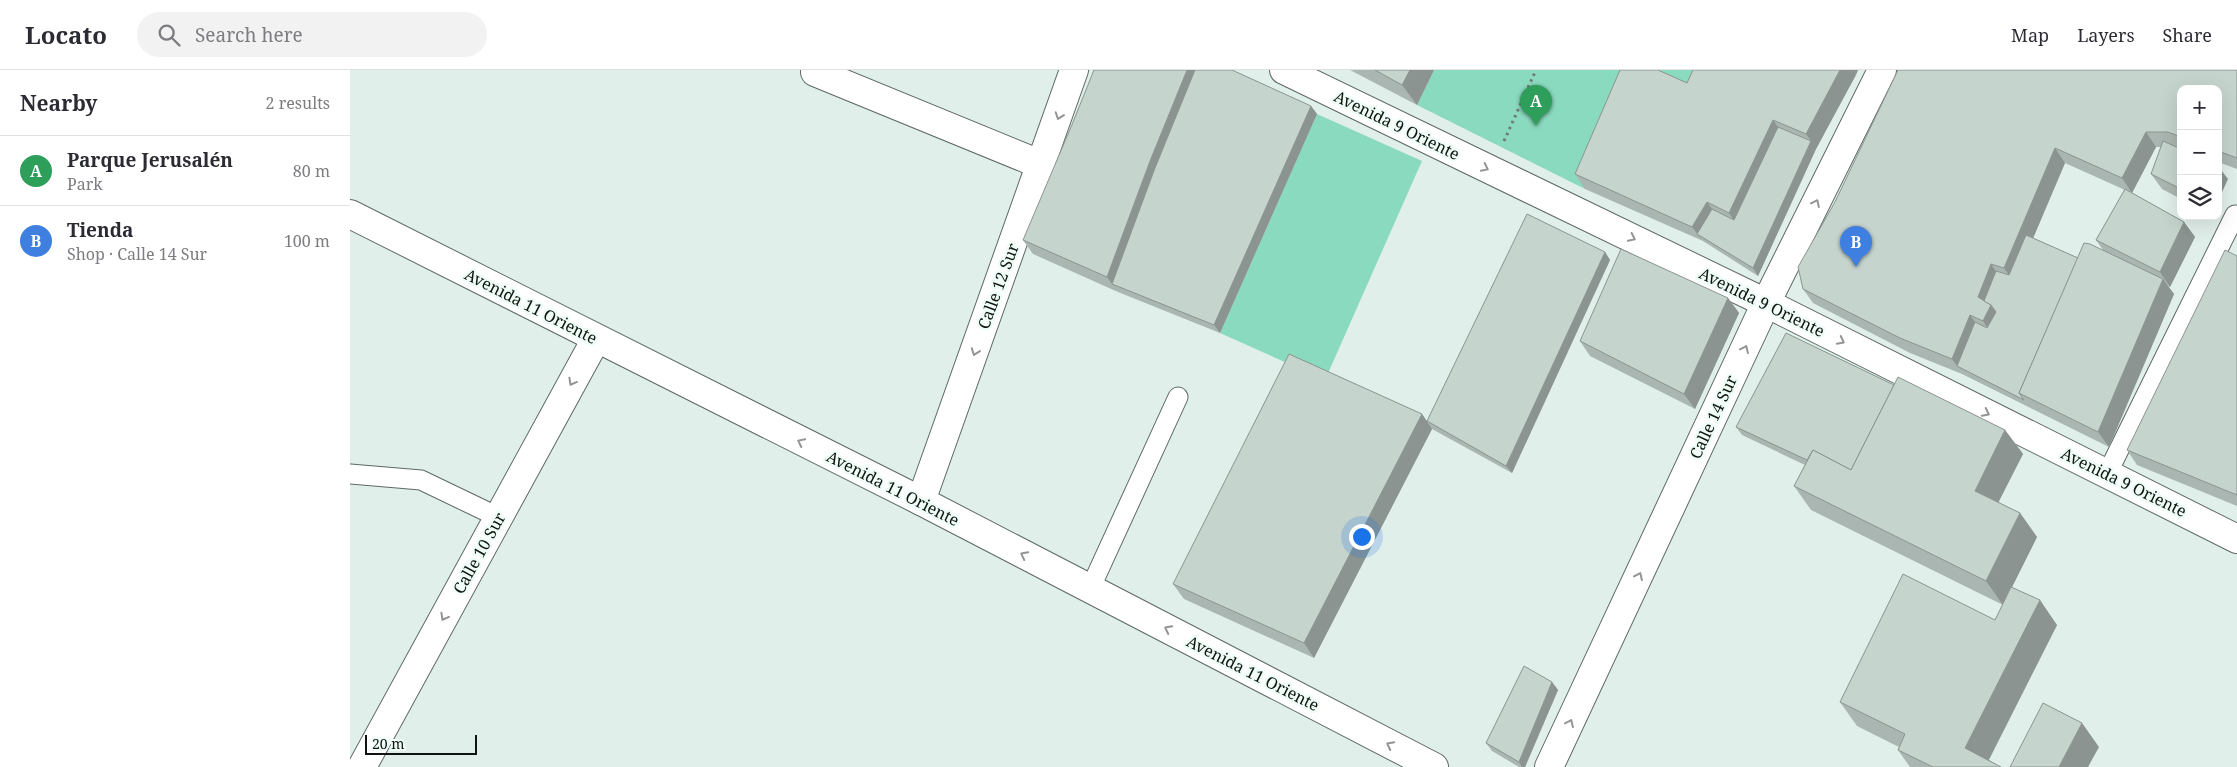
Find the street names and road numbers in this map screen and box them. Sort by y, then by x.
street label: Avenida 9 Oriente [1330,85,1464,165]
street label: Calle 12 Sur [972,240,1024,332]
street label: Avenida 9 Oriente [1695,262,1829,342]
street label: Avenida 11 Oriente [461,263,601,349]
street label: Calle 14 Sur [1684,371,1742,462]
street label: Avenida 9 Oriente [2057,442,2191,522]
street label: Avenida 11 Oriente [823,445,963,531]
street label: Calle 10 Sur [448,508,511,598]
street label: Avenida 11 Oriente [1183,630,1323,716]

